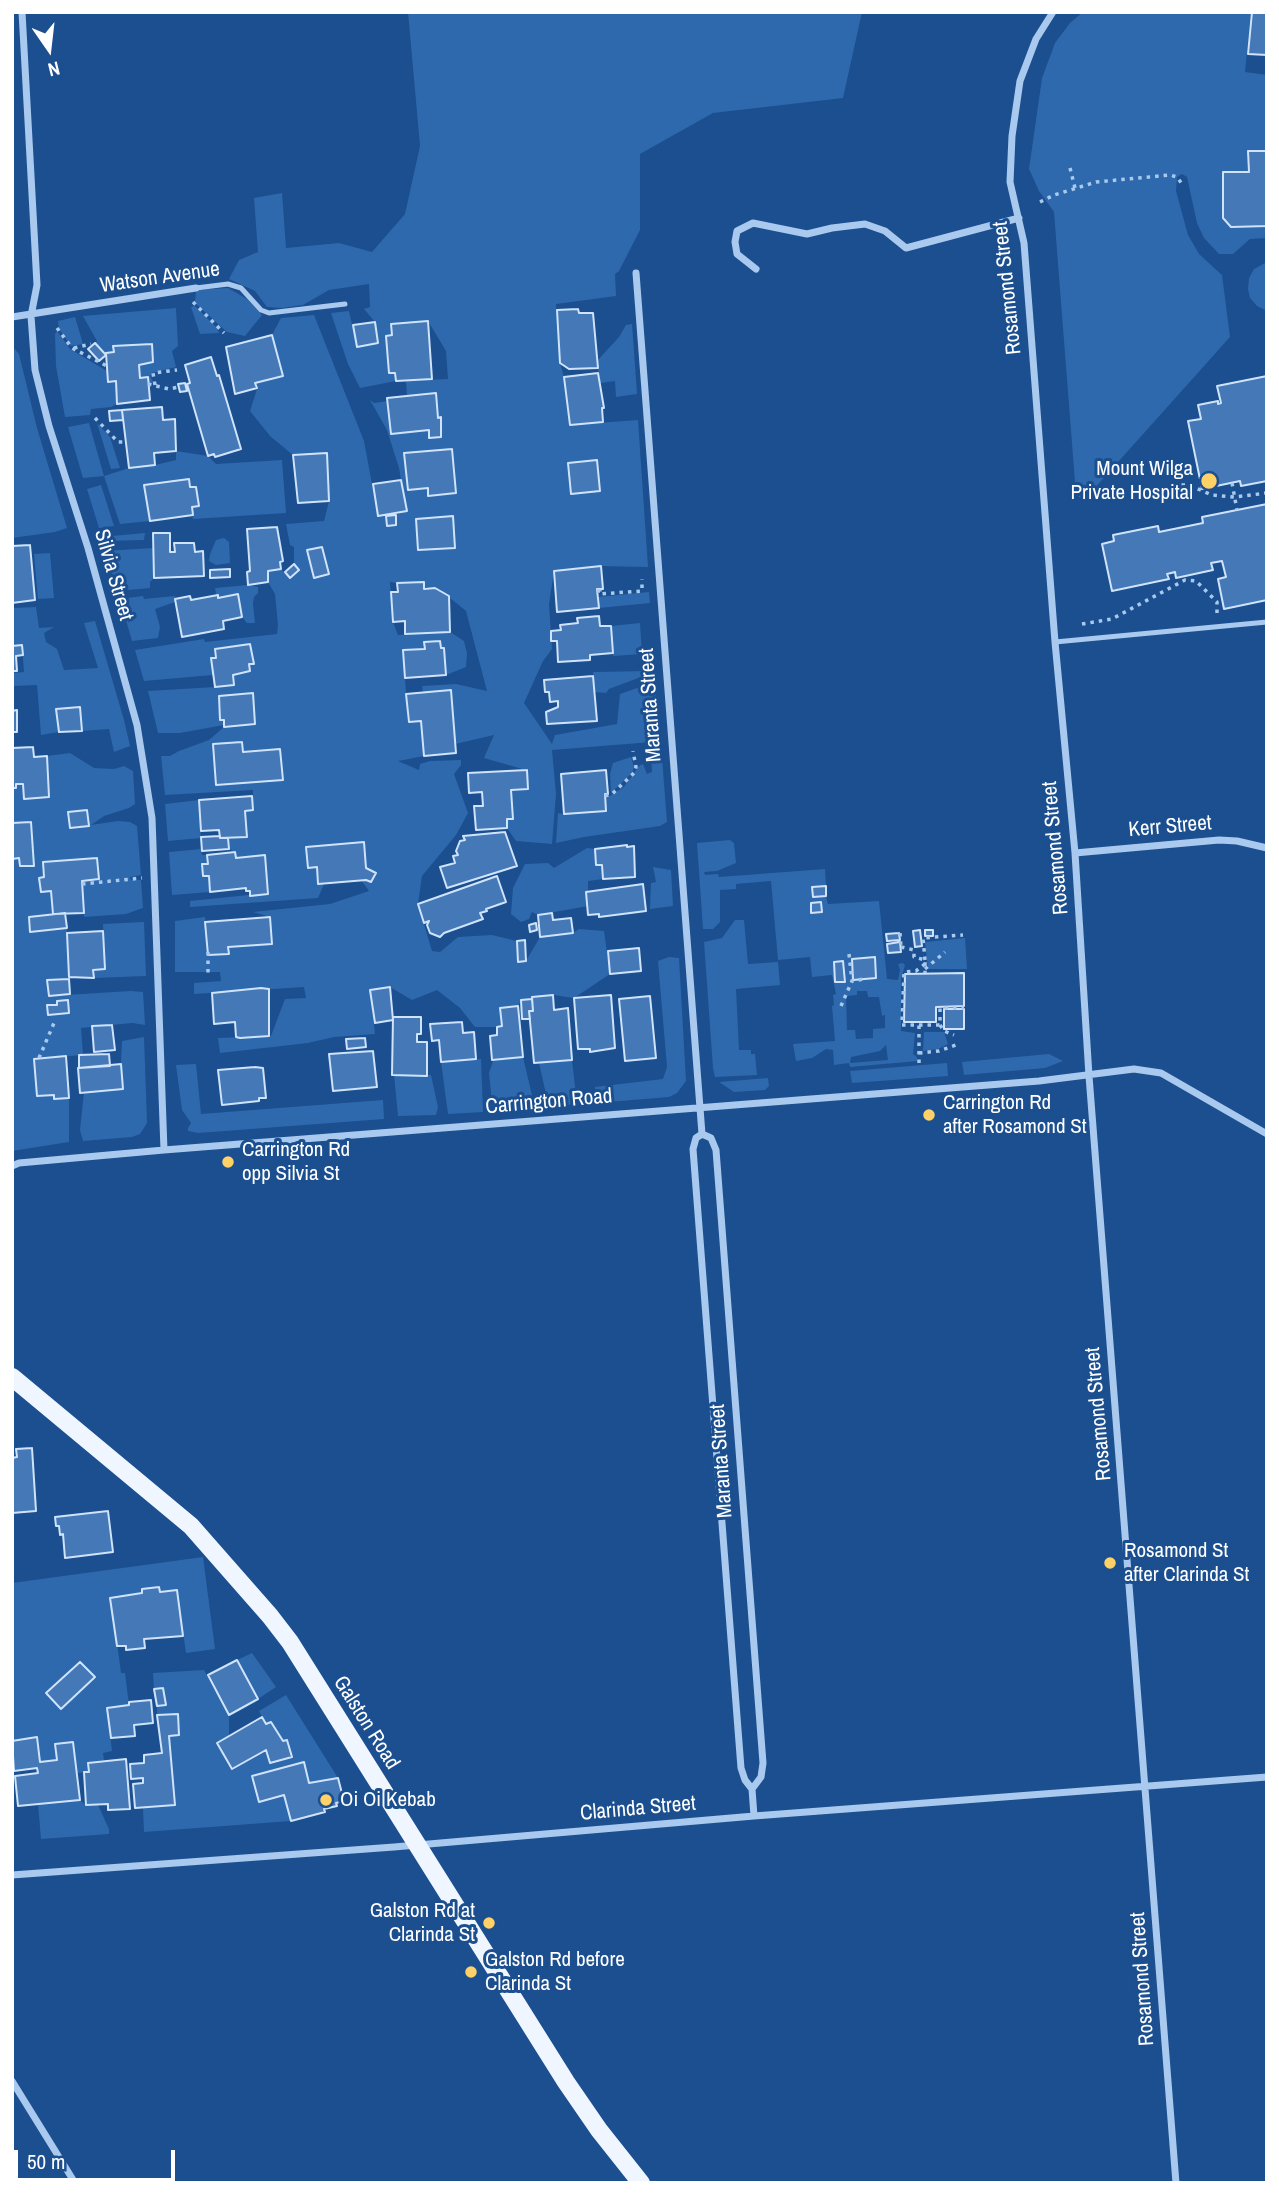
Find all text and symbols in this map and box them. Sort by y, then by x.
north arrow [14,14,84,84]
text: N [45,55,63,83]
street label: Rosamond Street [988,220,1028,356]
street label: Watson Avenue [99,257,221,299]
place label: Mount Wilga Private Hospital [1070,456,1193,506]
marker: Mount Wilga Private Hospital [1199,471,1219,491]
street label: Silvia Street [88,526,138,624]
street label: Maranta Street [634,647,668,763]
street label: Rosamond Street [1038,780,1074,916]
street label: Kerr Street [1127,811,1213,843]
street label: Carrington Road [484,1084,614,1120]
place label: Carrington Rd after Rosamond St [943,1090,1087,1140]
marker: Carrington Rd after Rosamond St [921,1107,937,1123]
place label: Carrington Rd opp Silvia St [242,1137,350,1187]
marker: Carrington Rd opp Silvia St [220,1154,236,1170]
street label: Rosamond Street [1081,1346,1117,1482]
street label: Maranta Street [705,1403,739,1519]
place label: Rosamond St after Clarinda St [1124,1538,1249,1588]
marker: Rosamond St after Clarinda St [1102,1555,1118,1571]
street label: Galston Road [327,1672,405,1774]
place label: Oi Oi Kebab [340,1787,436,1813]
street label: Clarinda Street [579,1791,697,1827]
marker: Oi Oi Kebab [318,1792,334,1808]
place label: Galston Rd at Clarinda St [370,1898,475,1948]
street label: Rosamond Street [1126,1911,1160,2047]
marker: Galston Rd at Clarinda St [481,1915,497,1931]
place label: Galston Rd before Clarinda St [485,1947,625,1997]
marker: Galston Rd before Clarinda St [463,1964,479,1980]
scale bar [18,2136,178,2180]
text: 50 m [27,2147,65,2176]

